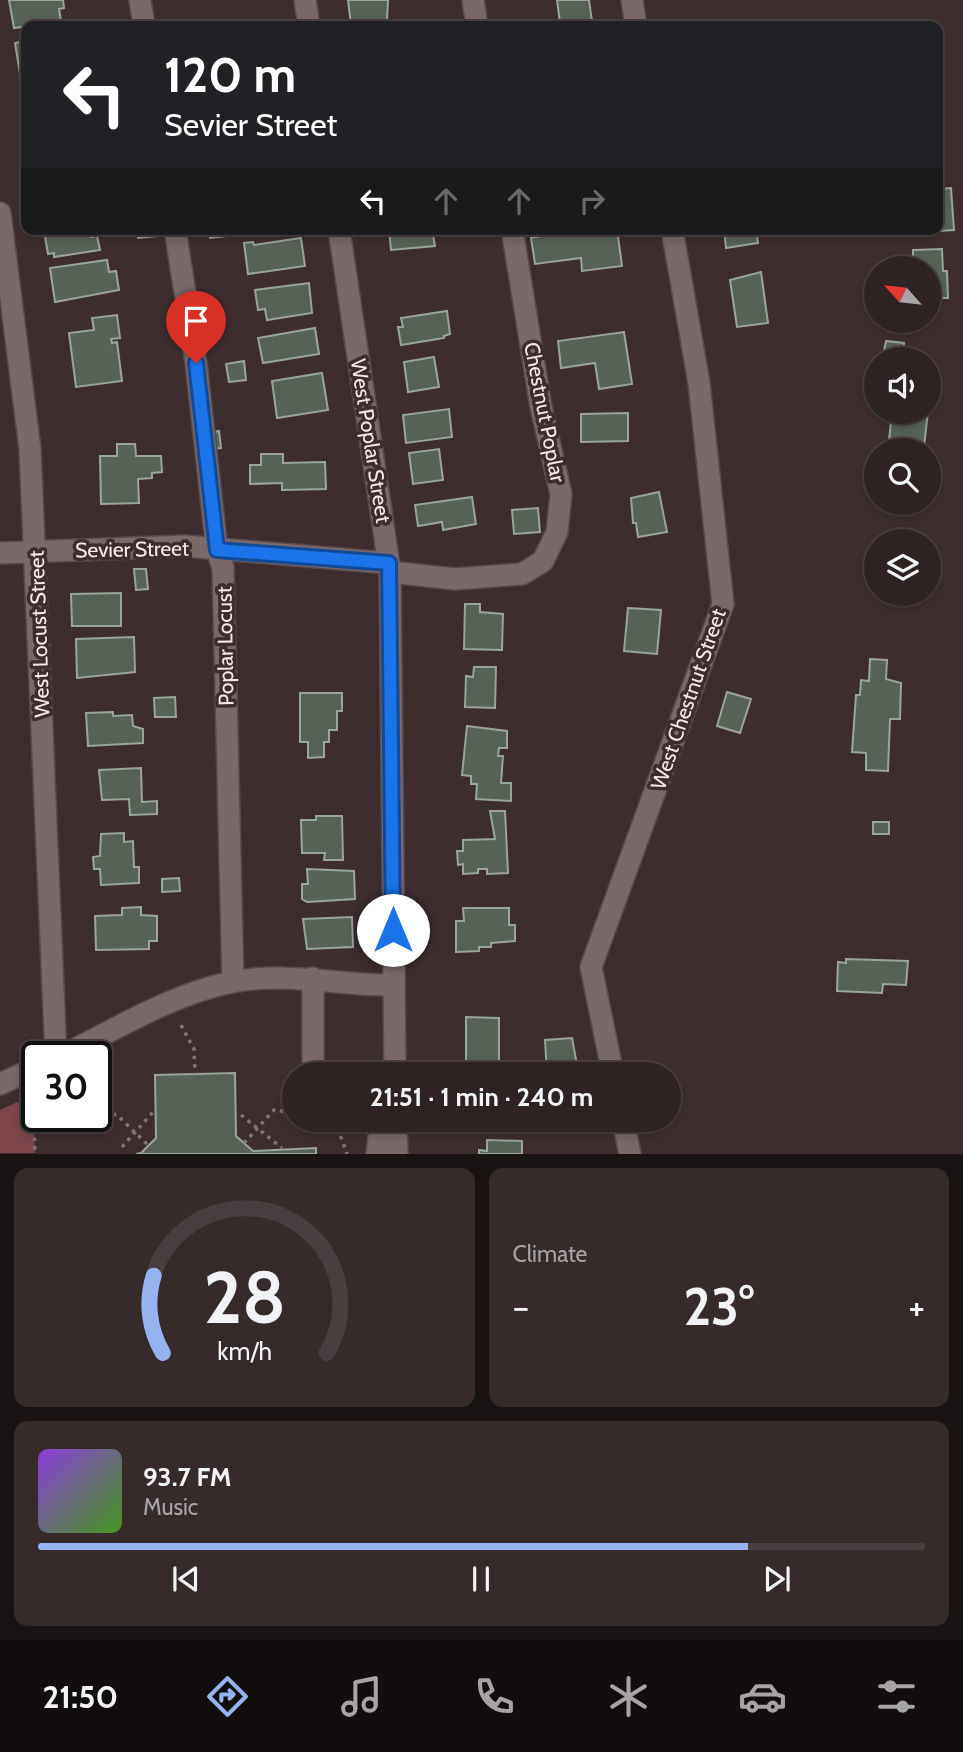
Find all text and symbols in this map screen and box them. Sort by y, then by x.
text: 120 m [164,45,296,104]
icon: left [49,49,140,140]
text: Sevier Street [164,105,337,144]
icon: left [354,182,392,220]
icon: ahead [427,182,465,220]
icon: ahead [500,182,538,220]
icon: right [573,182,611,220]
north arrow [864,256,942,332]
map controls [864,256,941,606]
pin [166,291,226,363]
icon: arrive [177,302,215,340]
street label: Chestnut Poplar [519,340,571,484]
button: sound [864,347,941,424]
street label: West Poplar Street [346,357,396,525]
button: search [864,438,941,515]
button: layers [864,529,941,606]
street label: Sevier Street [75,536,189,562]
street label: West Locust Street [24,550,54,718]
street label: Poplar Locust [211,586,239,706]
street label: West Chestnut Street [645,605,731,793]
position arrow [356,893,430,967]
speed limit sign: 30 [21,1041,112,1132]
text: 21:51 · 1 min · 240 m [370,1081,593,1113]
text: Climate [513,1240,587,1268]
text: 28 [203,1254,285,1342]
text: 23° [683,1275,754,1338]
text: − [513,1283,529,1330]
text: + [908,1283,925,1330]
text: km/h [217,1336,272,1366]
text: 93.7 FM [143,1461,231,1493]
text: Music [143,1493,198,1521]
icon: previous [167,1560,205,1598]
icon: pause [462,1560,500,1598]
icon: next [758,1560,796,1598]
icon: directions [203,1672,252,1721]
icon: music [337,1672,386,1721]
icon: phone [470,1672,519,1721]
icon: climate [604,1672,653,1721]
icon: car [738,1672,787,1721]
icon: filters [872,1672,921,1721]
text: 21:50 [42,1677,118,1716]

